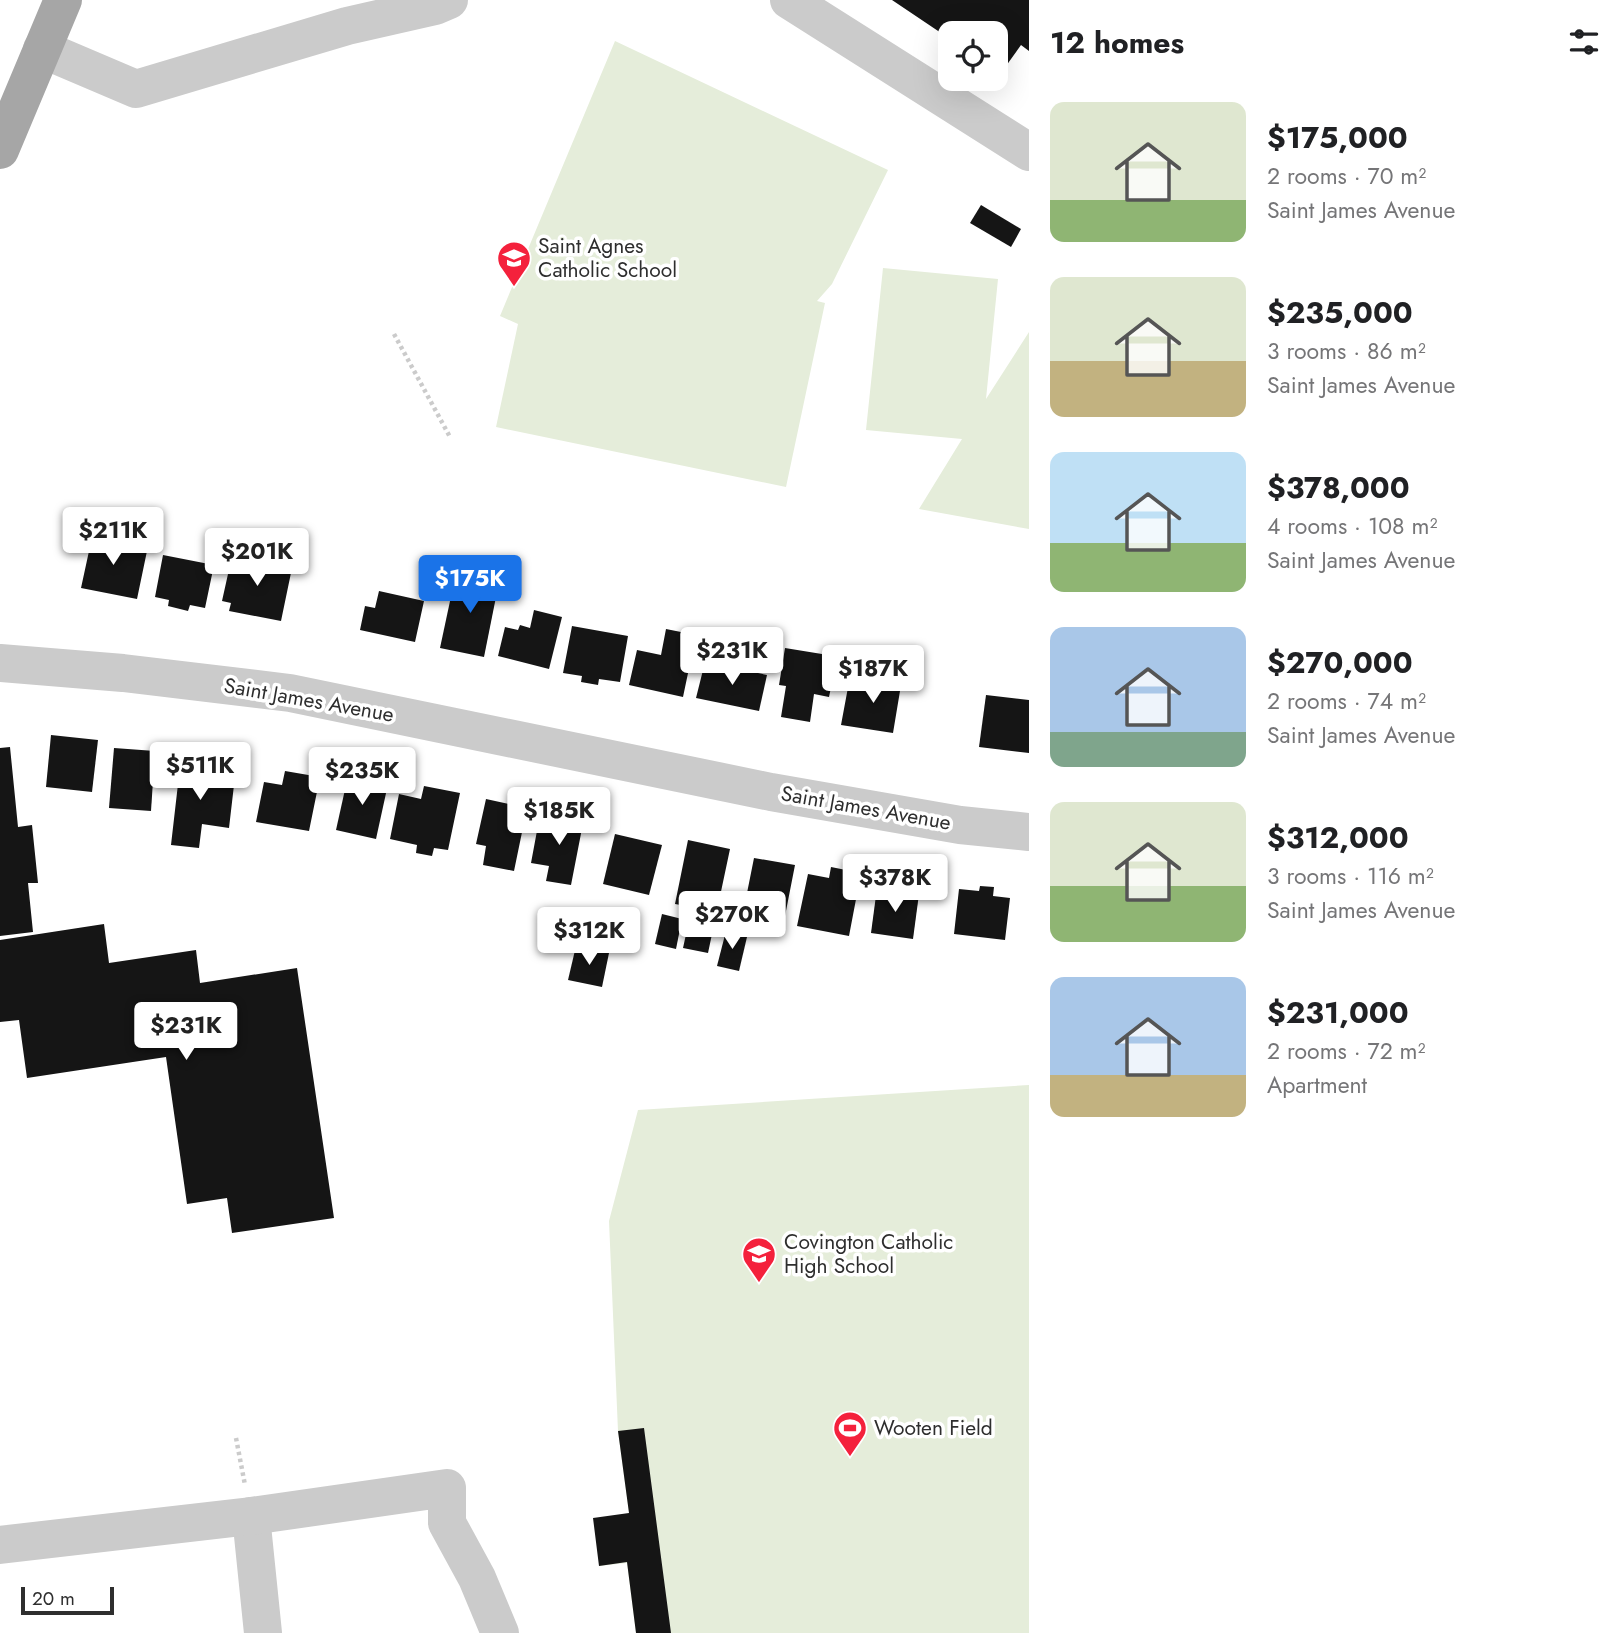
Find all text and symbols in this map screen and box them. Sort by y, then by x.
map controls [938,21,1008,91]
button: locate [938,21,1008,91]
text: 12 homes [1050,21,1184,64]
icon: filters [1565,23,1603,61]
text: $175,000 [1267,116,1408,159]
icon: home [1106,130,1190,214]
text: 2 rooms · 70 m² [1267,159,1426,193]
text: Saint James Avenue [1267,193,1455,227]
place label: Saint Agnes Catholic School [538,231,677,285]
school or university icon: Saint Agnes Catholic School [495,239,533,288]
text: $235,000 [1267,291,1413,334]
icon: home [1106,305,1190,389]
text: 3 rooms · 86 m² [1267,334,1426,368]
text: Saint James Avenue [1267,368,1455,402]
text: $378,000 [1267,466,1410,509]
icon: home [1106,480,1190,564]
pin: $211K [64,508,162,567]
text: 4 rooms · 108 m² [1267,509,1437,543]
text: $211K [79,513,147,547]
pin: $201K [208,528,306,588]
text: $201K [221,534,293,568]
text: Saint James Avenue [1267,543,1455,577]
pin: $175K [421,556,519,615]
text: $175K [435,561,505,595]
pin: $231K [683,628,781,687]
text: $231K [696,633,768,667]
text: $270,000 [1267,641,1413,684]
pin: $187K [824,646,922,705]
text: $187K [838,651,908,685]
icon: home [1106,655,1190,739]
street label: Saint James Avenue [222,670,396,730]
text: 2 rooms · 74 m² [1267,684,1426,718]
text: Saint James Avenue [1267,718,1455,752]
pin: $511K [151,742,249,802]
text: $511K [166,748,234,782]
pin: $235K [313,748,411,807]
text: $235K [325,753,399,787]
street label: Saint James Avenue [779,778,953,838]
pin: $185K [510,788,608,847]
text: $185K [523,793,595,827]
text: $312,000 [1267,816,1409,859]
icon: home [1106,830,1190,914]
pin: $378K [846,855,944,914]
text: 3 rooms · 116 m² [1267,859,1434,893]
text: $378K [859,860,931,894]
pin: $270K [683,892,781,951]
text: Saint James Avenue [1267,893,1455,927]
text: $270K [695,897,769,931]
pin: $312K [540,908,638,967]
text: $312K [553,913,625,947]
text: $231,000 [1267,991,1409,1034]
pin: $231K [137,1002,235,1062]
icon: home [1106,1005,1190,1089]
text: $231K [150,1008,222,1042]
text: 2 rooms · 72 m² [1267,1034,1426,1068]
text: Apartment [1267,1068,1367,1102]
place label: Covington Catholic High School [784,1227,953,1281]
school or university icon: Covington Catholic High School [740,1235,778,1284]
sports icon: Wooten Field [831,1409,869,1458]
place label: Wooten Field [874,1413,993,1443]
scale bar [21,1584,114,1616]
text: 20 m [32,1585,75,1612]

